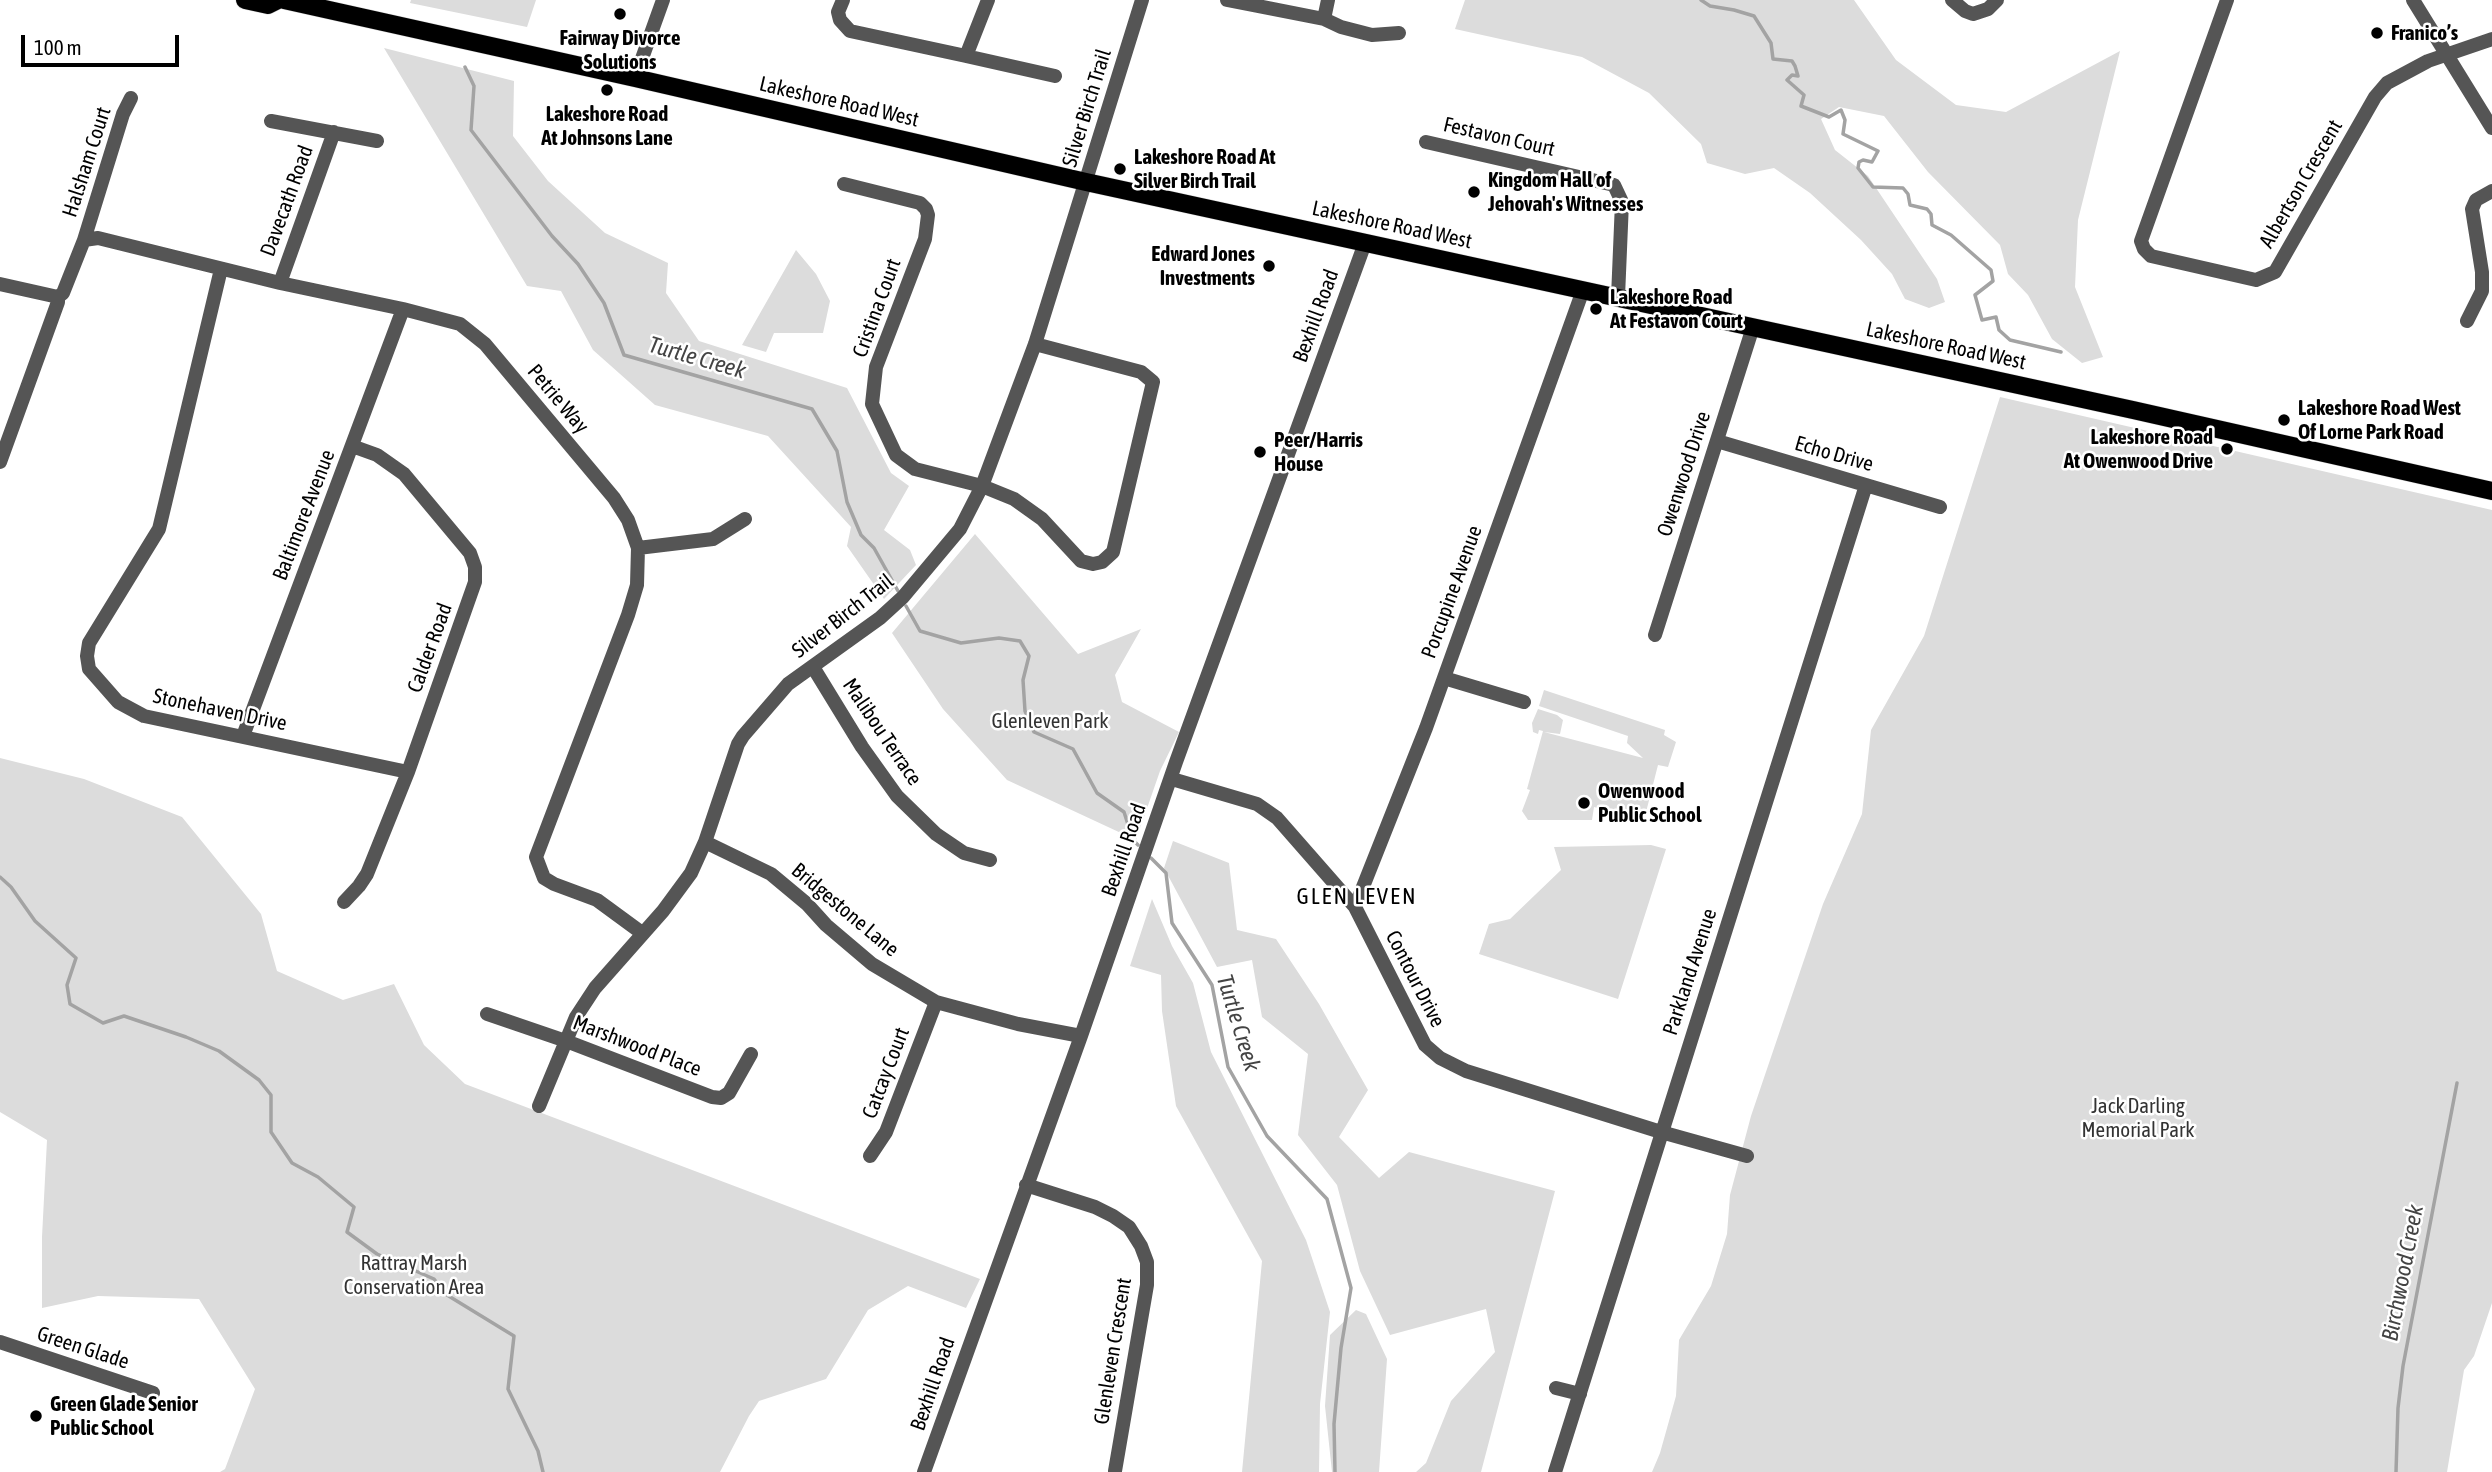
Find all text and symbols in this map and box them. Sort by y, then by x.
marker: Fairway Divorce Solutions [612,6,628,22]
place label: Franico’s [2391,20,2458,46]
scale bar [24,21,182,65]
place label: Fairway Divorce Solutions [560,25,680,75]
marker: Franico’s [2369,25,2385,41]
text: 100 m [34,35,82,59]
street label: Silver Birch Trail [1057,46,1117,170]
street label: Lakeshore Road West [757,71,921,133]
marker: Lakeshore Road At Johnsons Lane [599,82,615,98]
place label: Lakeshore Road At Johnsons Lane [541,101,673,151]
street label: Halsham Court [57,104,117,220]
street label: Festavon Court [1441,112,1557,162]
street label: Albertson Crescent [2254,115,2348,253]
street label: Davecath Road [255,142,319,260]
place label: Lakeshore Road At Silver Birch Trail [1134,144,1276,194]
marker: Lakeshore Road At Silver Birch Trail [1112,161,1128,177]
place label: Kingdom Hall of Jehovah's Witnesses [1488,167,1643,217]
marker: Kingdom Hall of Jehovah's Witnesses [1466,184,1482,200]
street label: Lakeshore Road West [1310,196,1474,254]
place label: Edward Jones Investments [1151,241,1255,291]
street label: Cristina Court [848,255,906,361]
marker: Edward Jones Investments [1261,258,1277,274]
street label: Bexhill Road [1288,266,1344,366]
place label: Lakeshore Road At Festavon Court [1610,284,1743,334]
marker: Lakeshore Road At Festavon Court [1588,301,1604,317]
street label: Lakeshore Road West [1864,317,2028,375]
water label: Turtle Creek [645,331,749,385]
street label: Petrie Way [522,359,594,439]
place label: Lakeshore Road West Of Lorne Park Road [2298,395,2461,445]
street label: Owenwood Drive [1652,408,1716,540]
marker: Lakeshore Road West Of Lorne Park Road [2276,412,2292,428]
place label: Lakeshore Road At Owenwood Drive [2064,424,2213,474]
place label: Peer/Harris House [1274,427,1363,477]
street label: Echo Drive [1792,431,1876,477]
marker: Lakeshore Road At Owenwood Drive [2219,441,2235,457]
marker: Peer/Harris House [1252,444,1268,460]
street label: Baltimore Avenue [268,446,340,584]
street label: Porcupine Avenue [1416,522,1488,662]
street label: Silver Birch Trail [787,569,899,663]
street label: Calder Road [402,600,458,696]
street label: Malibou Terrace [837,674,927,790]
street label: Stonehaven Drive [151,684,289,736]
park label: Glenleven Park [992,708,1108,734]
place label: Owenwood Public School [1598,778,1702,828]
marker: Owenwood Public School [1576,795,1592,811]
street label: Bexhill Road [1096,800,1152,900]
street label: Bridgestone Lane [786,858,904,962]
district label: GLEN LEVEN [1298,883,1416,911]
street label: Parkland Avenue [1658,906,1722,1038]
street label: Contour Drive [1380,926,1450,1032]
water label: Turtle Creek [1210,971,1266,1075]
street label: Marshwood Place [569,1010,705,1082]
street label: Catcay Court [857,1024,915,1122]
park label: Jack Darling Memorial Park [2082,1093,2194,1143]
water label: Birchwood Creek [2376,1203,2430,1343]
park label: Rattray Marsh Conservation Area [344,1250,484,1300]
street label: Glenleven Crescent [1089,1276,1137,1426]
street label: Green Glade [34,1321,132,1375]
street label: Bexhill Road [905,1334,961,1434]
place label: Green Glade Senior Public School [50,1391,198,1441]
marker: Green Glade Senior Public School [28,1408,44,1424]

